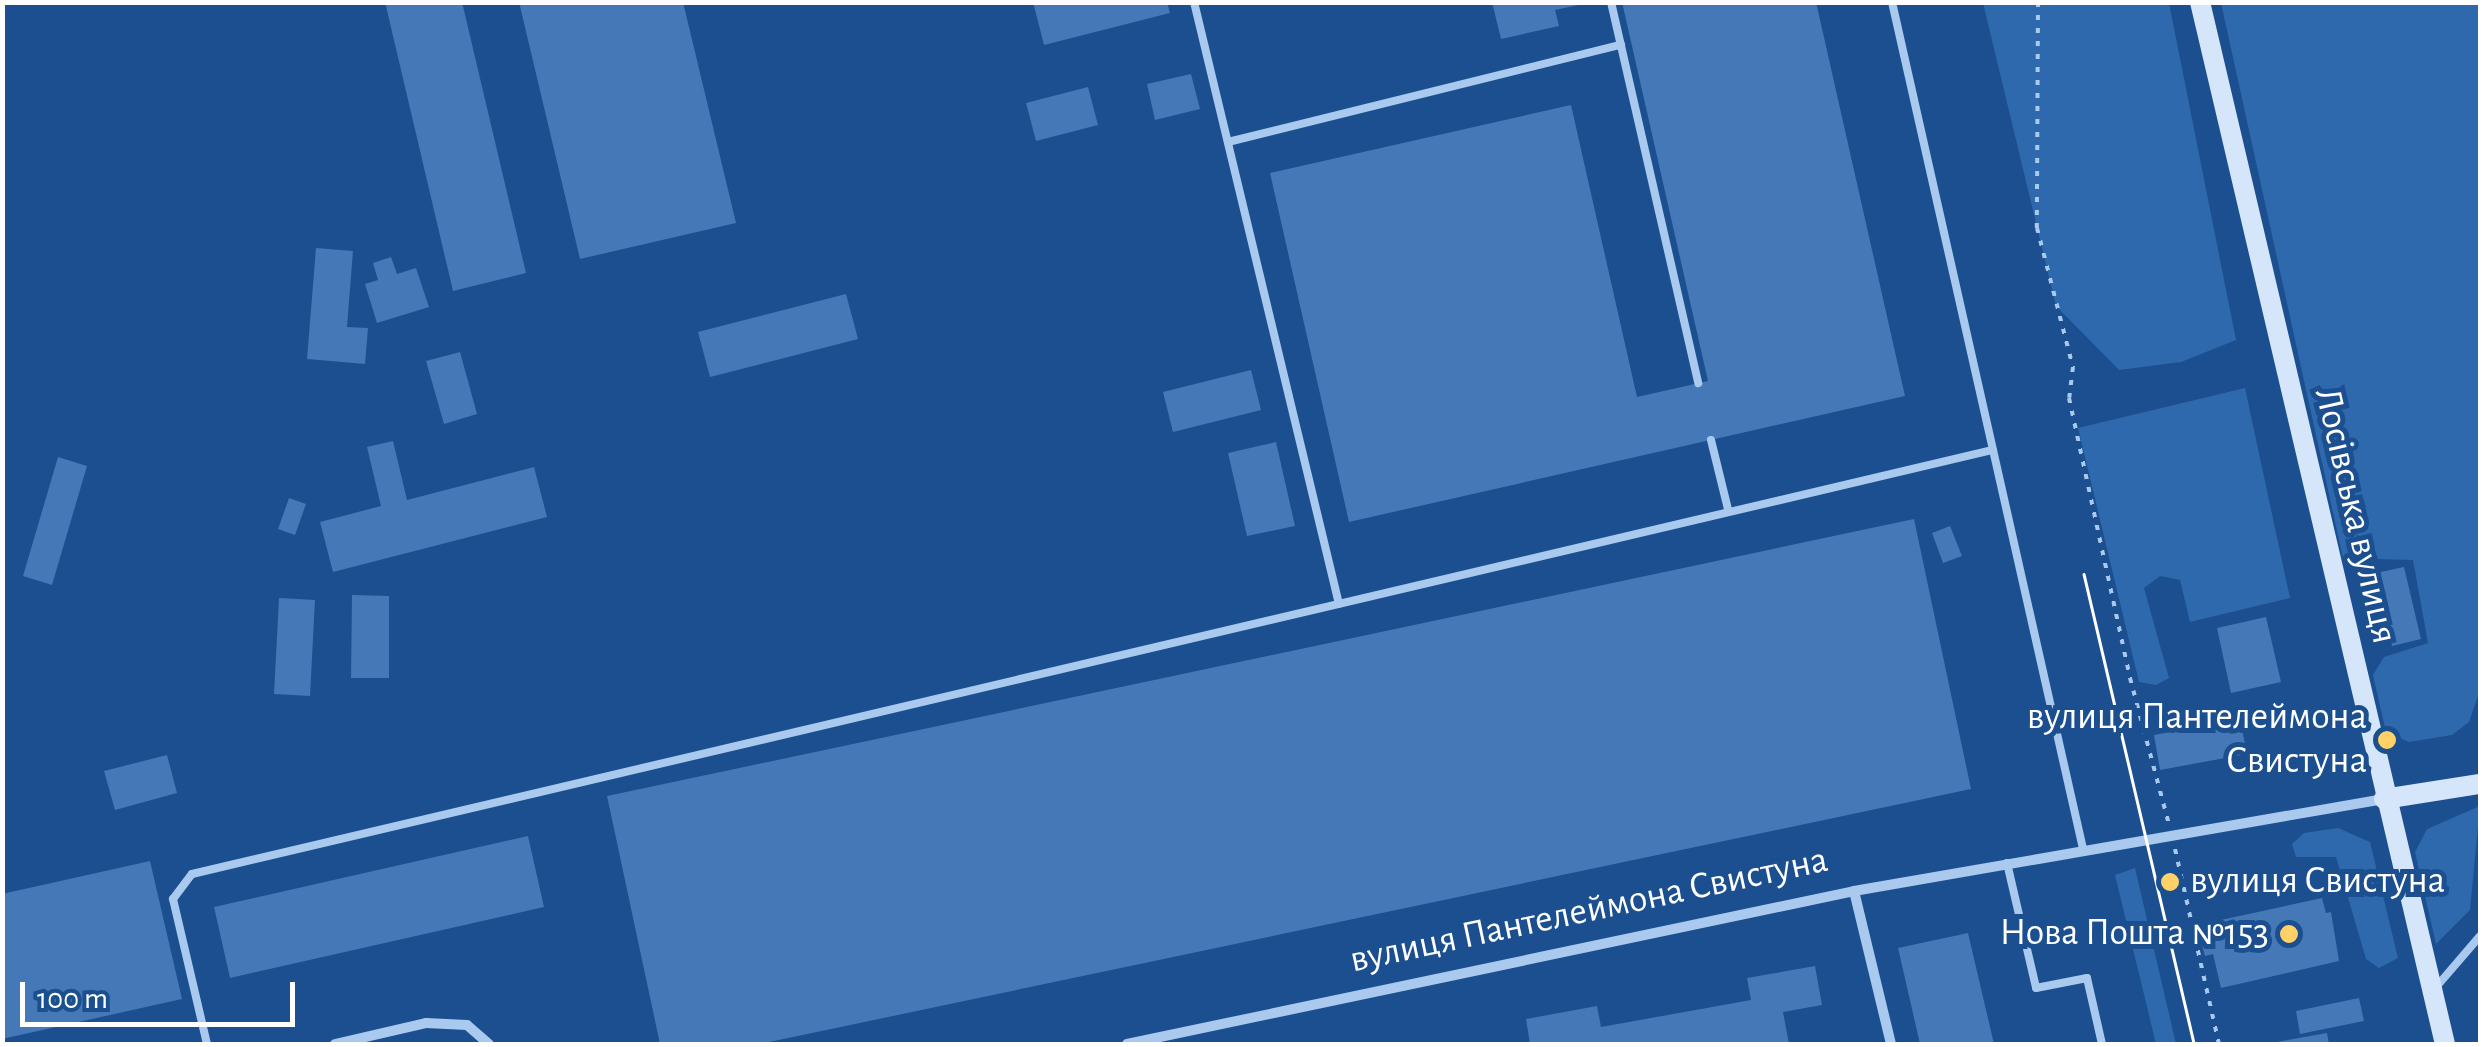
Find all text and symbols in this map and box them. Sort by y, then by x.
street label: Лосівська вулиця [2303,384,2407,648]
place label: вулиця Пантелеймона Свистуна [2027,695,2367,784]
marker: вулиця Пантелеймона Свистуна [2376,729,2398,751]
street label: вулиця Пантелеймона Свистуна [1346,838,1832,984]
place label: вулиця Свистуна [2190,859,2445,905]
marker: вулиця Свистуна [2159,871,2181,893]
place label: Нова Пошта №153 [2000,911,2269,957]
marker: Нова Пошта №153 [2278,923,2300,945]
scale bar [25,962,300,1024]
text: 100 m [37,984,108,1014]

